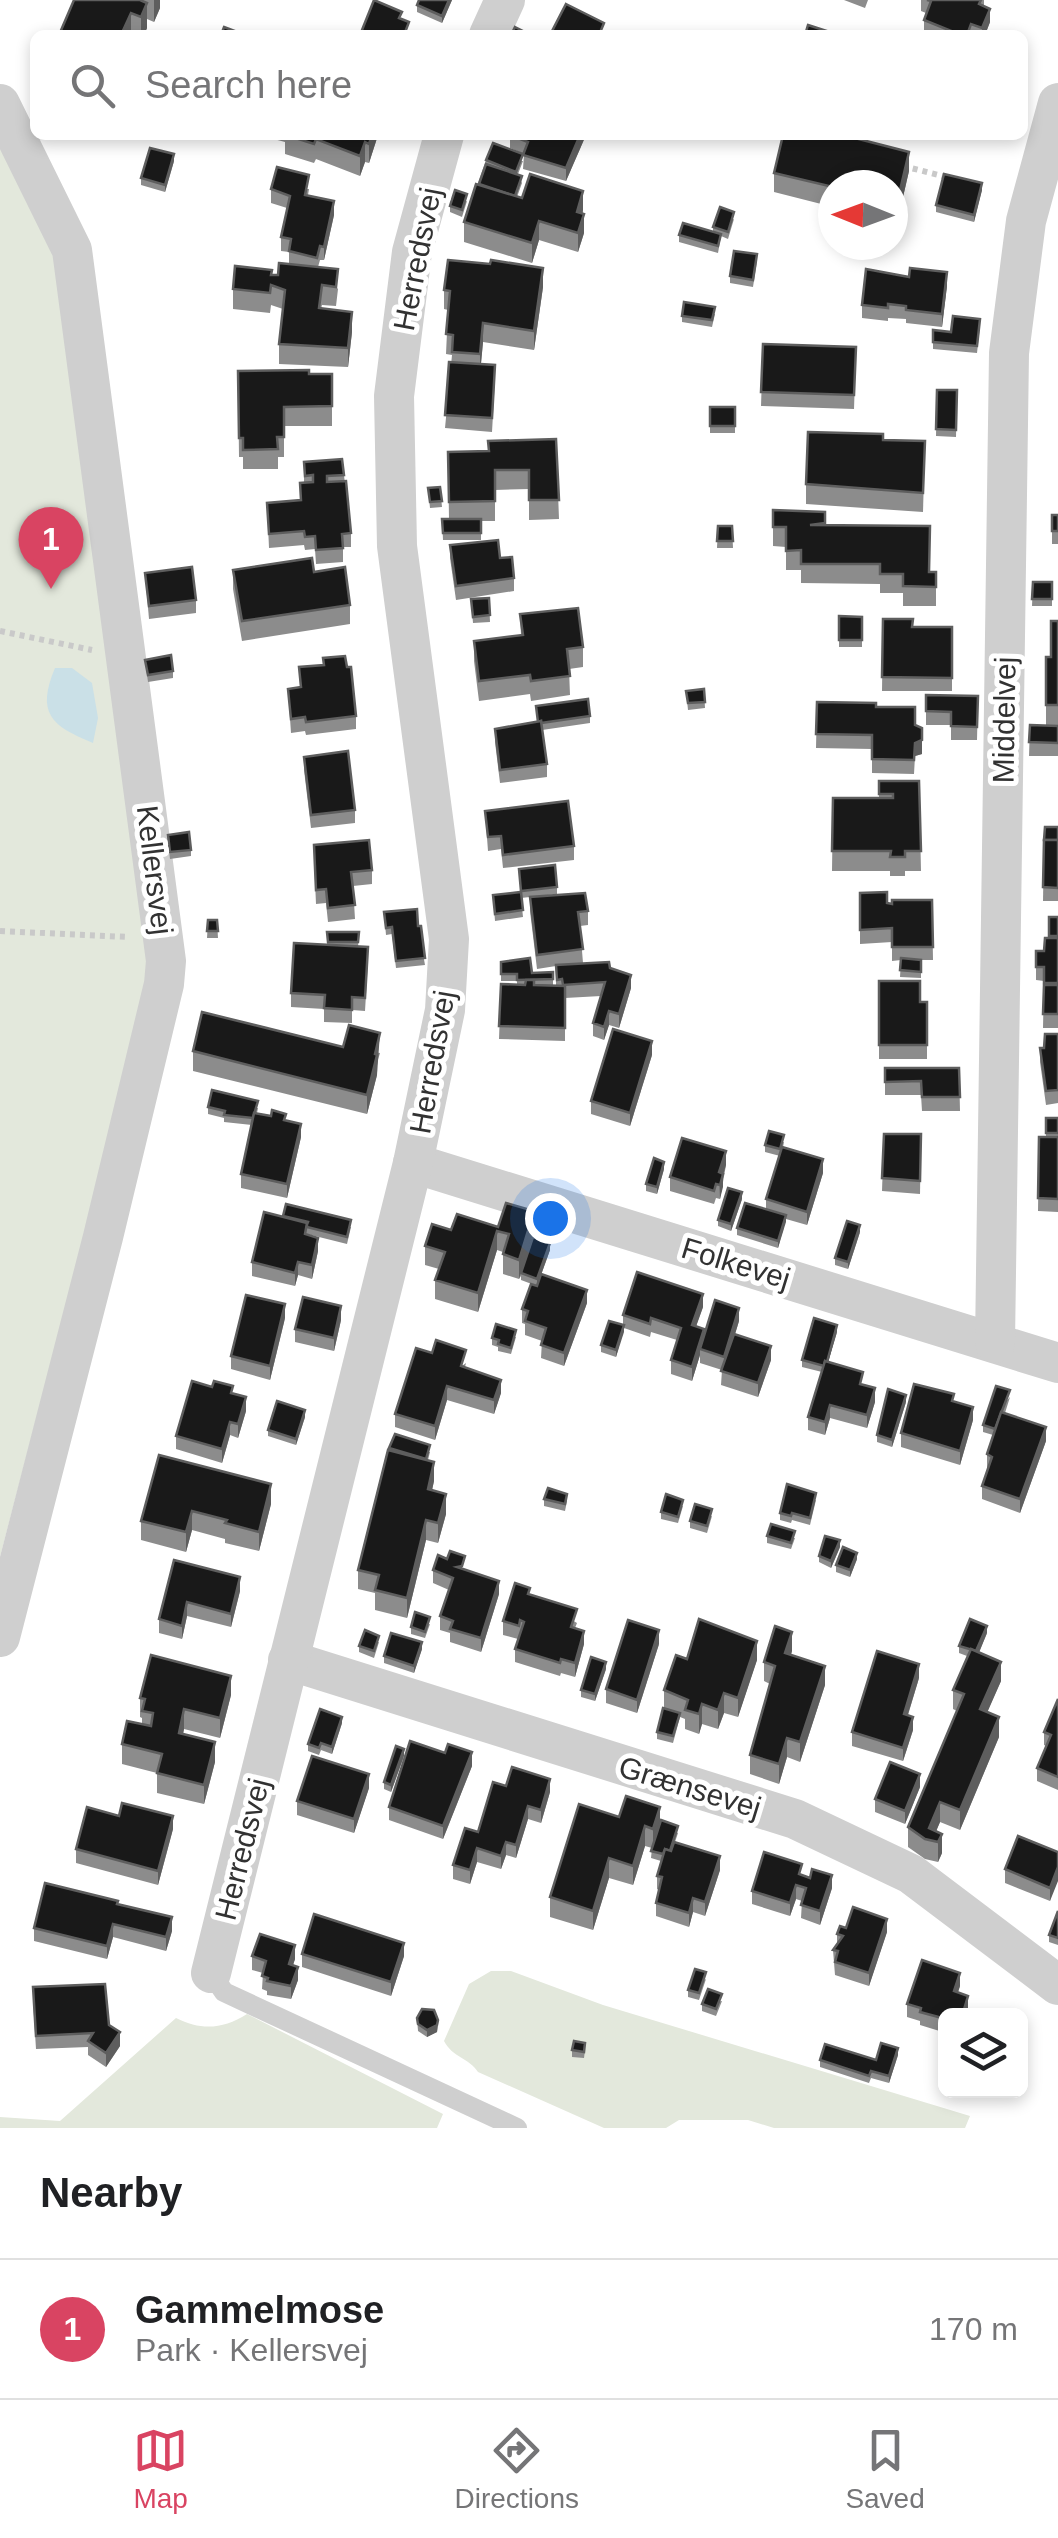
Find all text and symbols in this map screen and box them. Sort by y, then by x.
search box [30,30,1028,140]
icon: search [65,58,120,113]
text: Search here [145,64,352,106]
north arrow [818,170,908,260]
street label: Herredsvej [387,185,447,333]
pin: 1 [18,506,84,589]
street label: Middelvej [986,656,1022,784]
street label: Kellersvej [131,803,179,937]
street label: Herredsvej [403,988,461,1136]
your location [525,1193,576,1244]
street label: Folkevej [678,1231,794,1295]
street label: Grænsevej [615,1750,765,1824]
street label: Herredsvej [208,1775,276,1923]
map controls [938,2008,1028,2098]
button: layers [938,2008,1028,2098]
text: Nearby [40,2169,182,2216]
text: Gammelmose [135,2289,384,2331]
text: 1 [64,2311,81,2347]
text: 170 m [929,2311,1018,2347]
text: Park · Kellersvej [135,2332,368,2368]
tab: Map [133,2423,188,2515]
tab: Directions [455,2423,579,2515]
tab: Saved [845,2423,925,2515]

